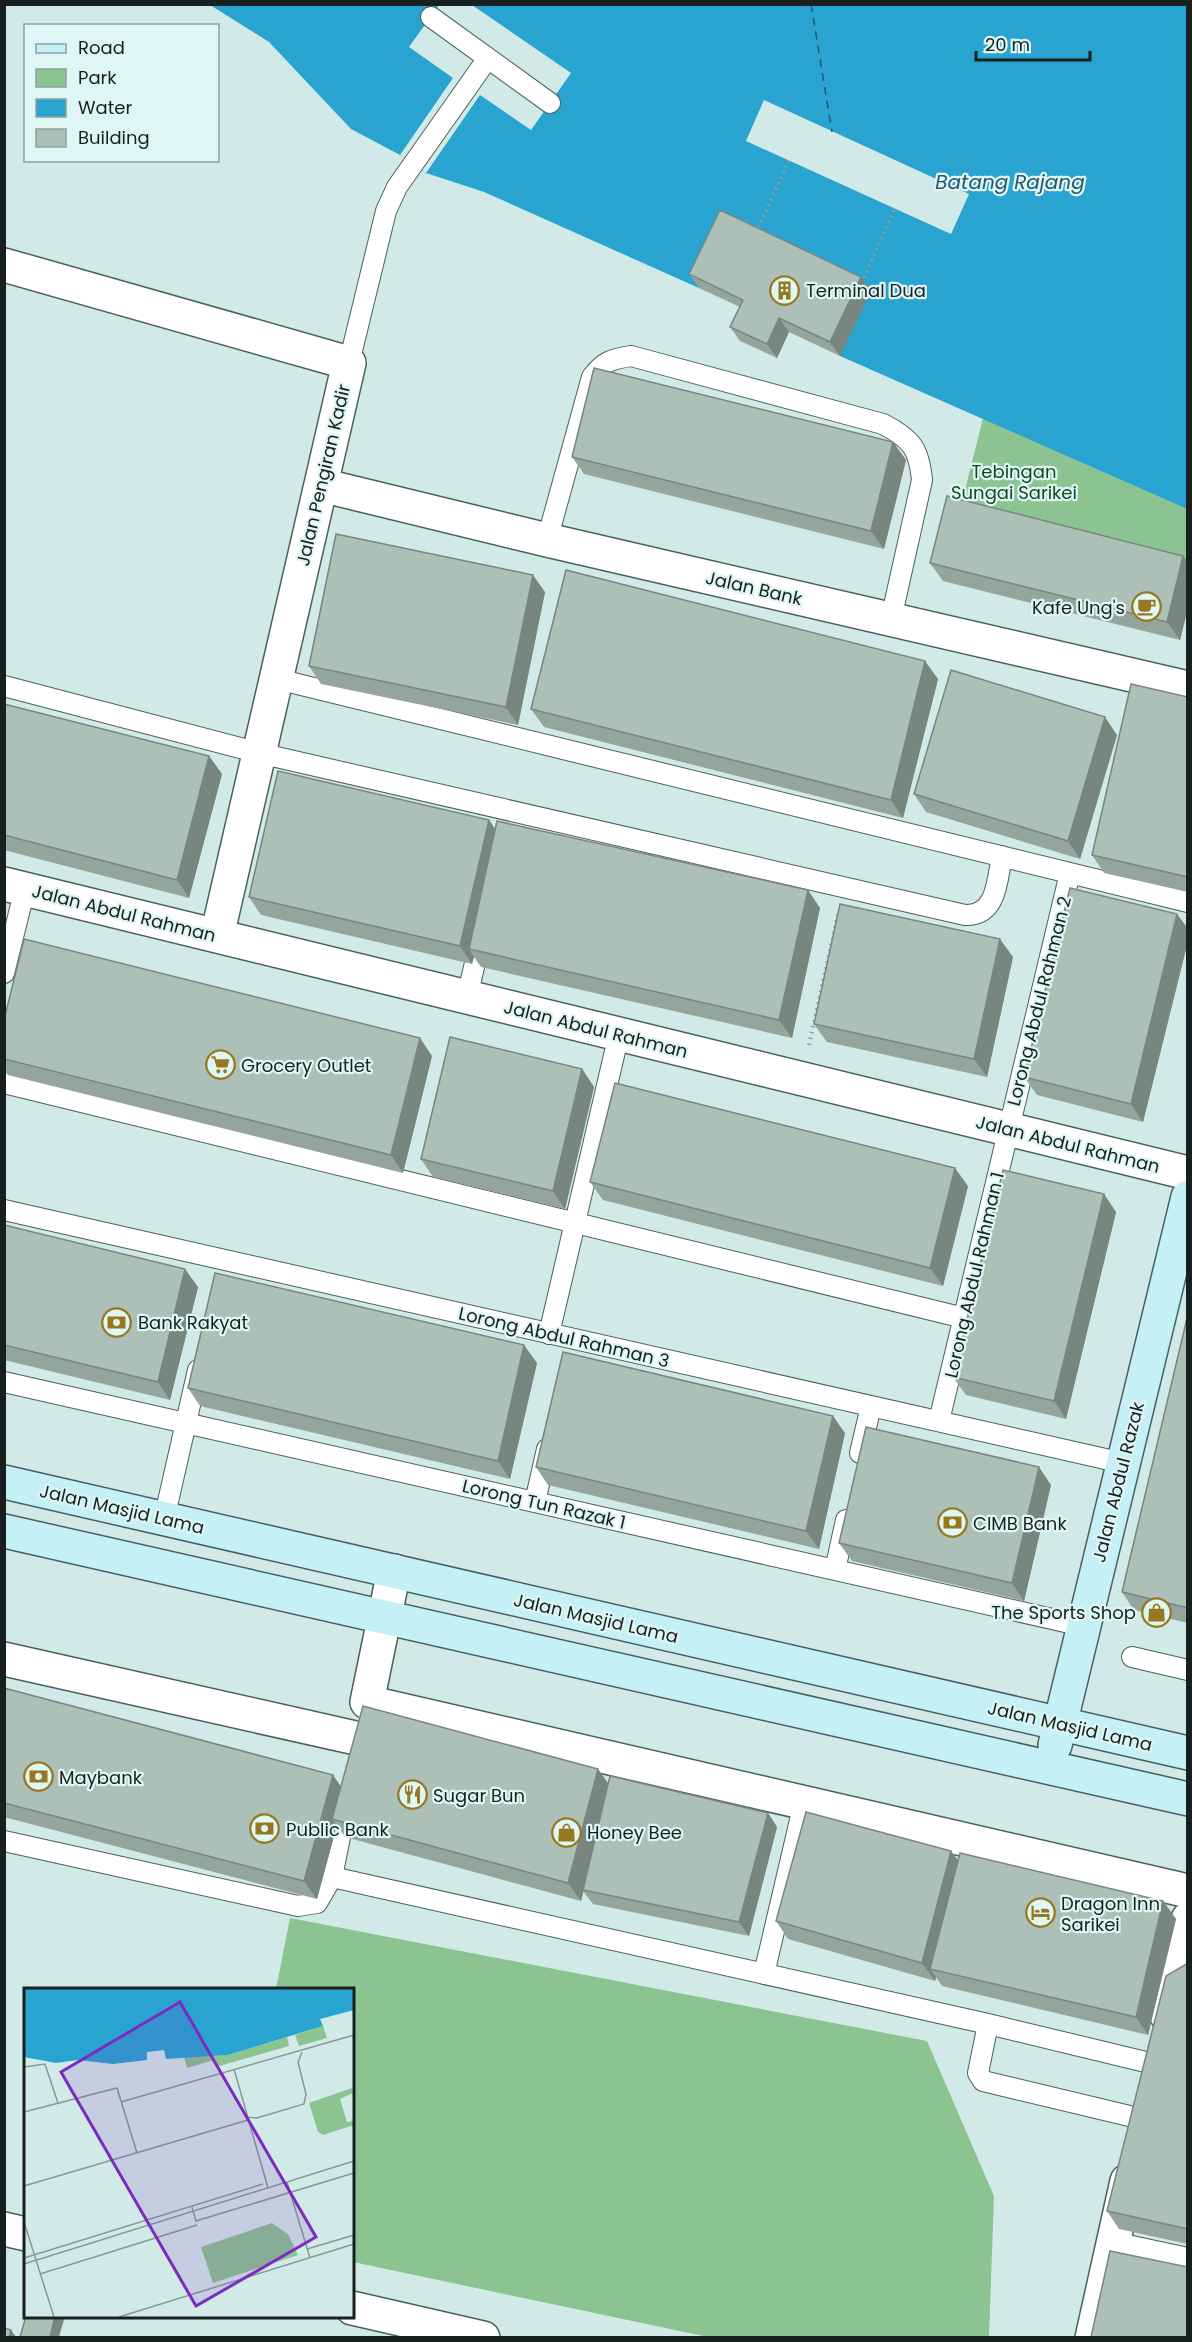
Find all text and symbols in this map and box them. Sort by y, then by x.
legend [24,24,219,162]
scale bar [976,24,1090,62]
text: 20 m [985,32,1030,57]
text: Road [78,35,125,60]
text: Park [78,65,117,90]
text: Water [78,95,132,120]
text: Building [78,125,150,150]
water label: Batang Rajang [935,168,1085,196]
building icon: Terminal Dua [769,274,801,306]
place label: Terminal Dua [806,278,926,303]
street label: Jalan Pengiran Kadir [290,381,356,568]
park label: Tebingan Sungai Sarikei [951,459,1077,505]
street label: Jalan Bank [703,565,806,611]
cafe icon: Kafe Ung's [1130,591,1162,623]
place label: Kafe Ung's [1032,595,1125,620]
street label: Jalan Abdul Rahman [29,878,219,948]
street label: Lorong Abdul Rahman 2 [1001,894,1077,1108]
street label: Jalan Abdul Rahman [501,994,691,1064]
supermarket icon: Grocery Outlet [204,1049,236,1081]
place label: Grocery Outlet [241,1053,371,1078]
street label: Jalan Abdul Rahman [973,1109,1163,1179]
street label: Lorong Abdul Rahman 1 [938,1170,1010,1380]
street label: Lorong Abdul Rahman 3 [456,1301,672,1373]
bank icon: Bank Rakyat [101,1306,133,1338]
place label: Bank Rakyat [138,1310,248,1335]
street label: Jalan Abdul Razak [1086,1398,1150,1565]
street label: Lorong Tun Razak 1 [460,1473,628,1535]
street label: Jalan Masjid Lama [37,1478,207,1540]
bank icon: CIMB Bank [936,1507,968,1539]
place label: CIMB Bank [973,1511,1067,1536]
street label: Jalan Masjid Lama [511,1587,681,1649]
shop icon: The Sports Shop [1141,1596,1173,1628]
place label: The Sports Shop [991,1600,1136,1625]
street label: Jalan Masjid Lama [985,1695,1155,1757]
bank icon: Maybank [22,1761,54,1793]
place label: Maybank [59,1765,143,1790]
restaurant icon: Sugar Bun [396,1779,428,1811]
place label: Sugar Bun [433,1783,525,1808]
bank icon: Public Bank [249,1813,281,1845]
shop icon: Honey Bee [550,1816,582,1848]
place label: Public Bank [286,1817,389,1842]
place label: Honey Bee [587,1820,682,1845]
place label: Dragon Inn Sarikei [1061,1891,1160,1937]
hotel icon: Dragon Inn Sarikei [1024,1897,1056,1929]
inset map [24,1988,354,2318]

